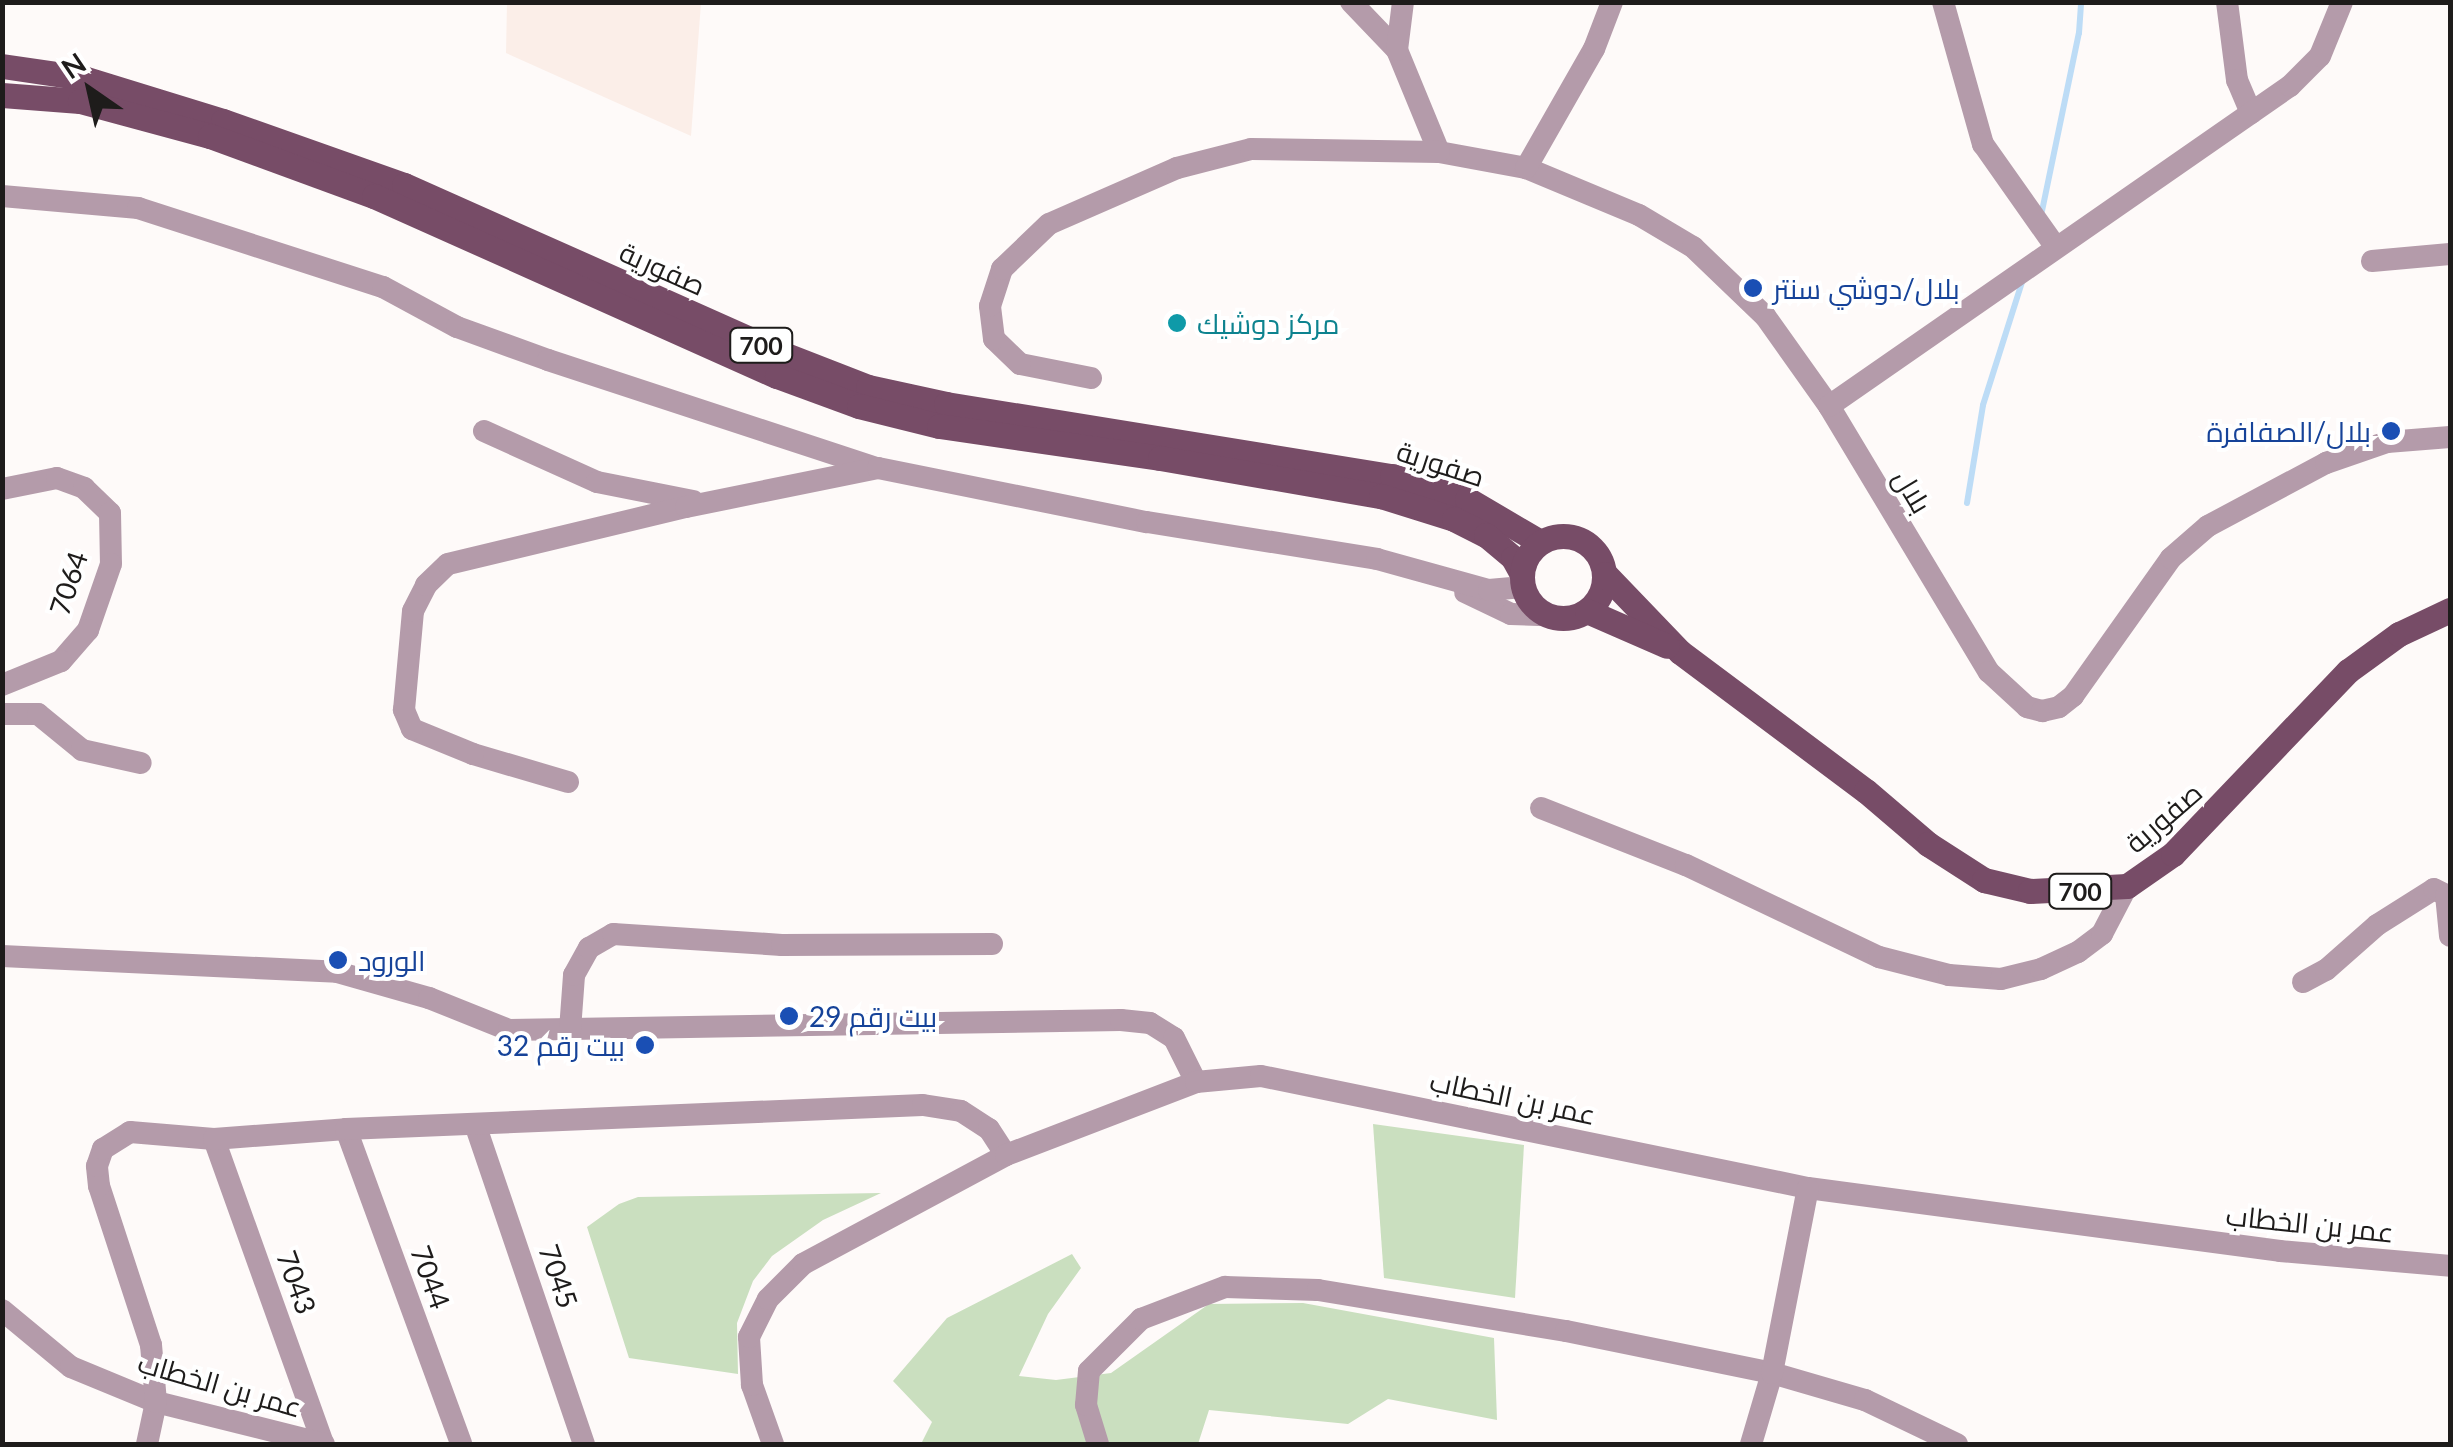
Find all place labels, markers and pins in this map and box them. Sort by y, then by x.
place label: بلال/دوشي سنتر [1773,271,1960,305]
marker: بلال/دوشي سنتر [1742,277,1764,299]
place label: مركز دوشيك [1197,306,1339,340]
marker: مركز دوشيك [1166,312,1188,334]
place label: بلال/الصفافرة [2206,414,2371,448]
marker: بلال/الصفافرة [2380,420,2402,442]
place label: الورود [358,943,426,977]
marker: الورود [327,949,349,971]
place label: بيت رقم 29 [809,999,937,1033]
marker: بيت رقم 29 [778,1005,800,1027]
place label: بيت رقم 32 [497,1028,625,1062]
marker: بيت رقم 32 [634,1034,656,1056]

